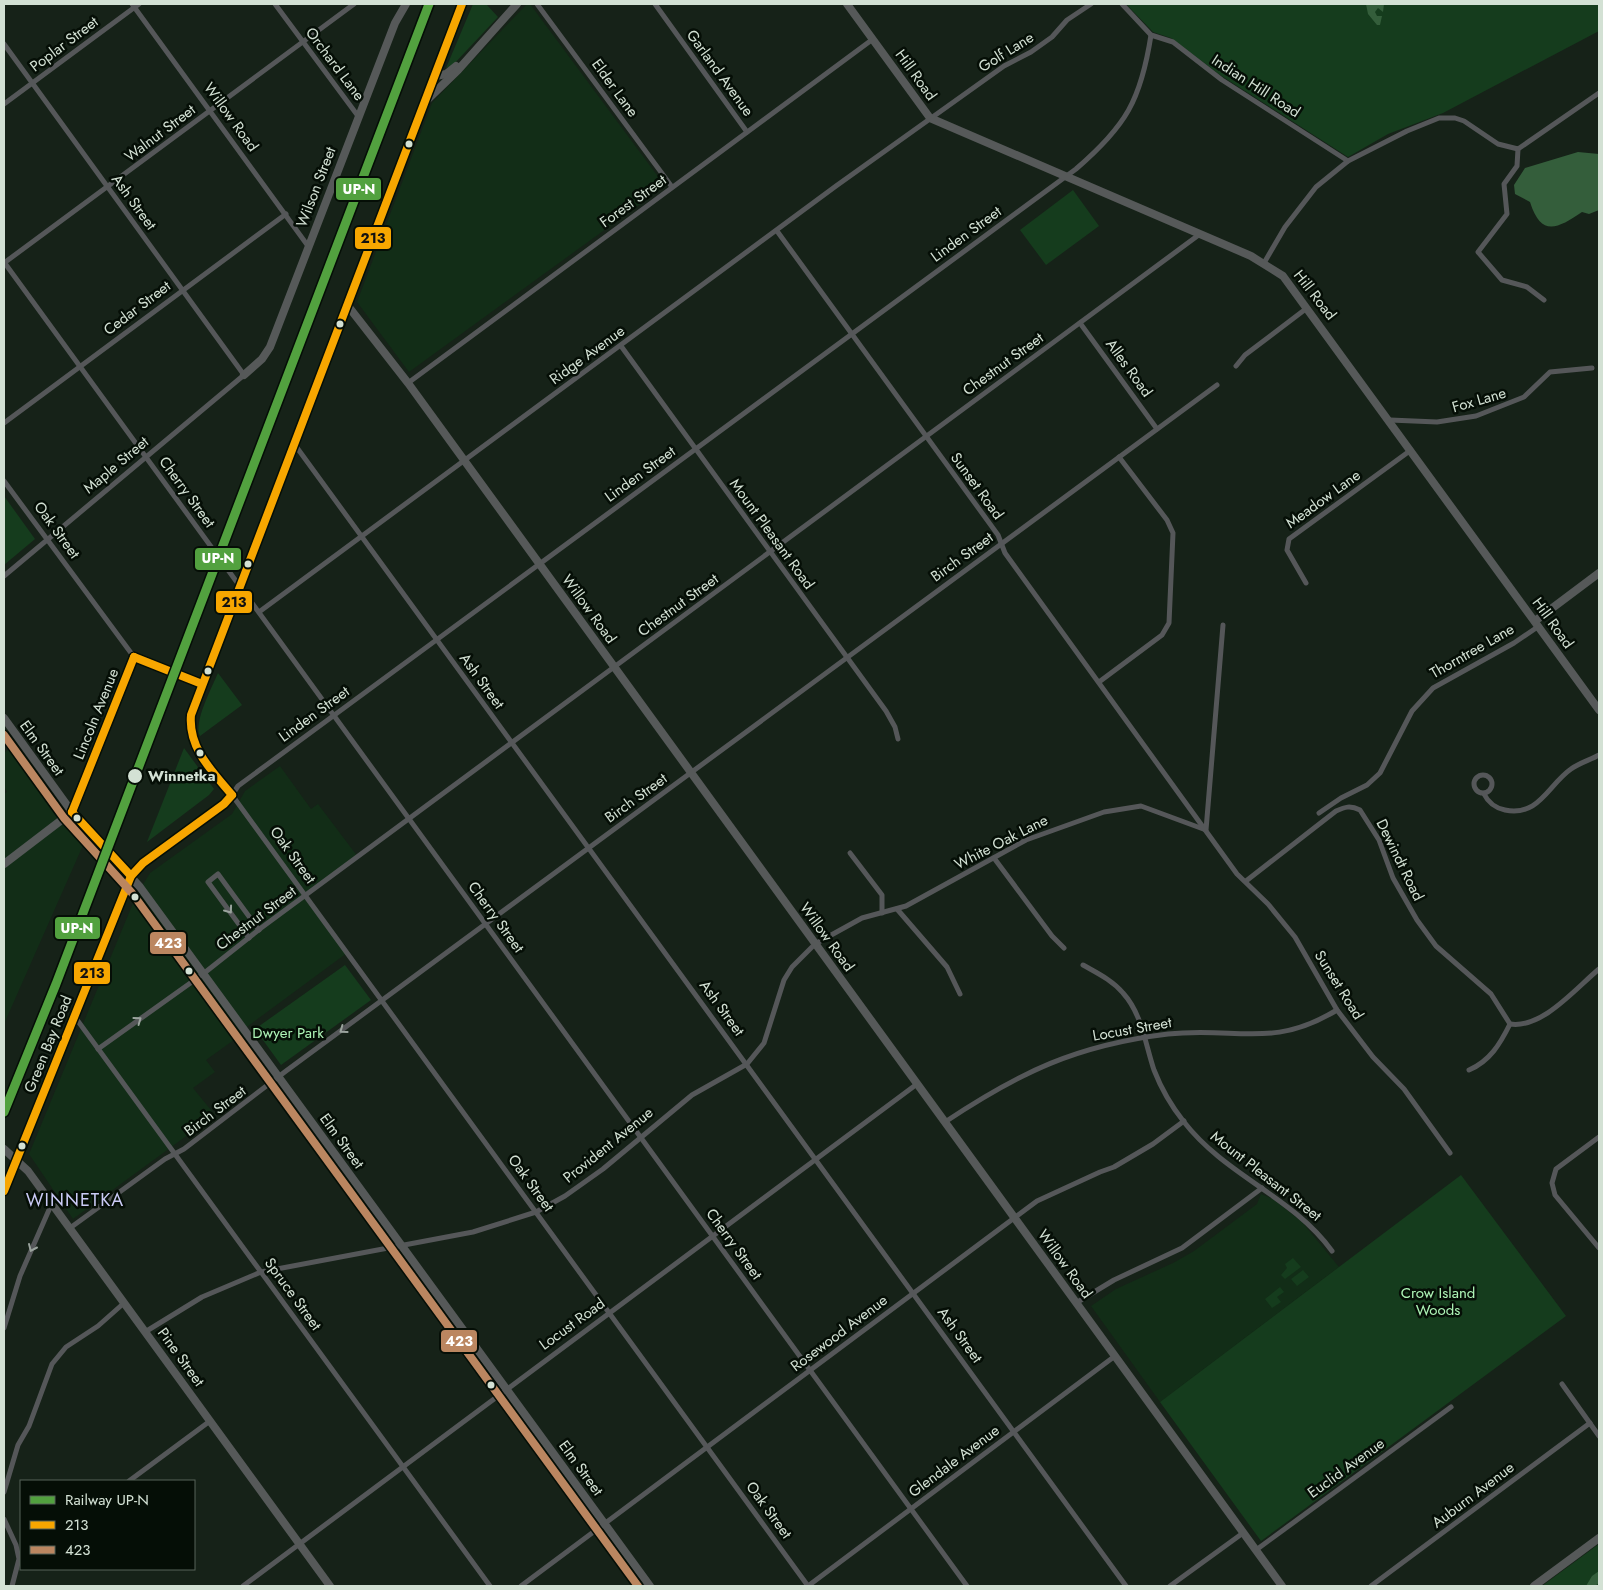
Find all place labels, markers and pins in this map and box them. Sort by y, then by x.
unlabelled marker [404,139,414,149]
unlabelled marker [335,319,345,329]
unlabelled marker [243,559,253,569]
unlabelled marker [203,666,213,676]
unlabelled marker [195,748,205,758]
place label: Winnetka [148,765,215,787]
marker: Winnetka [126,767,144,785]
unlabelled marker [72,813,82,823]
unlabelled marker [130,892,140,902]
unlabelled marker [184,966,194,976]
unlabelled marker [17,1141,27,1151]
unlabelled marker [486,1380,496,1390]

